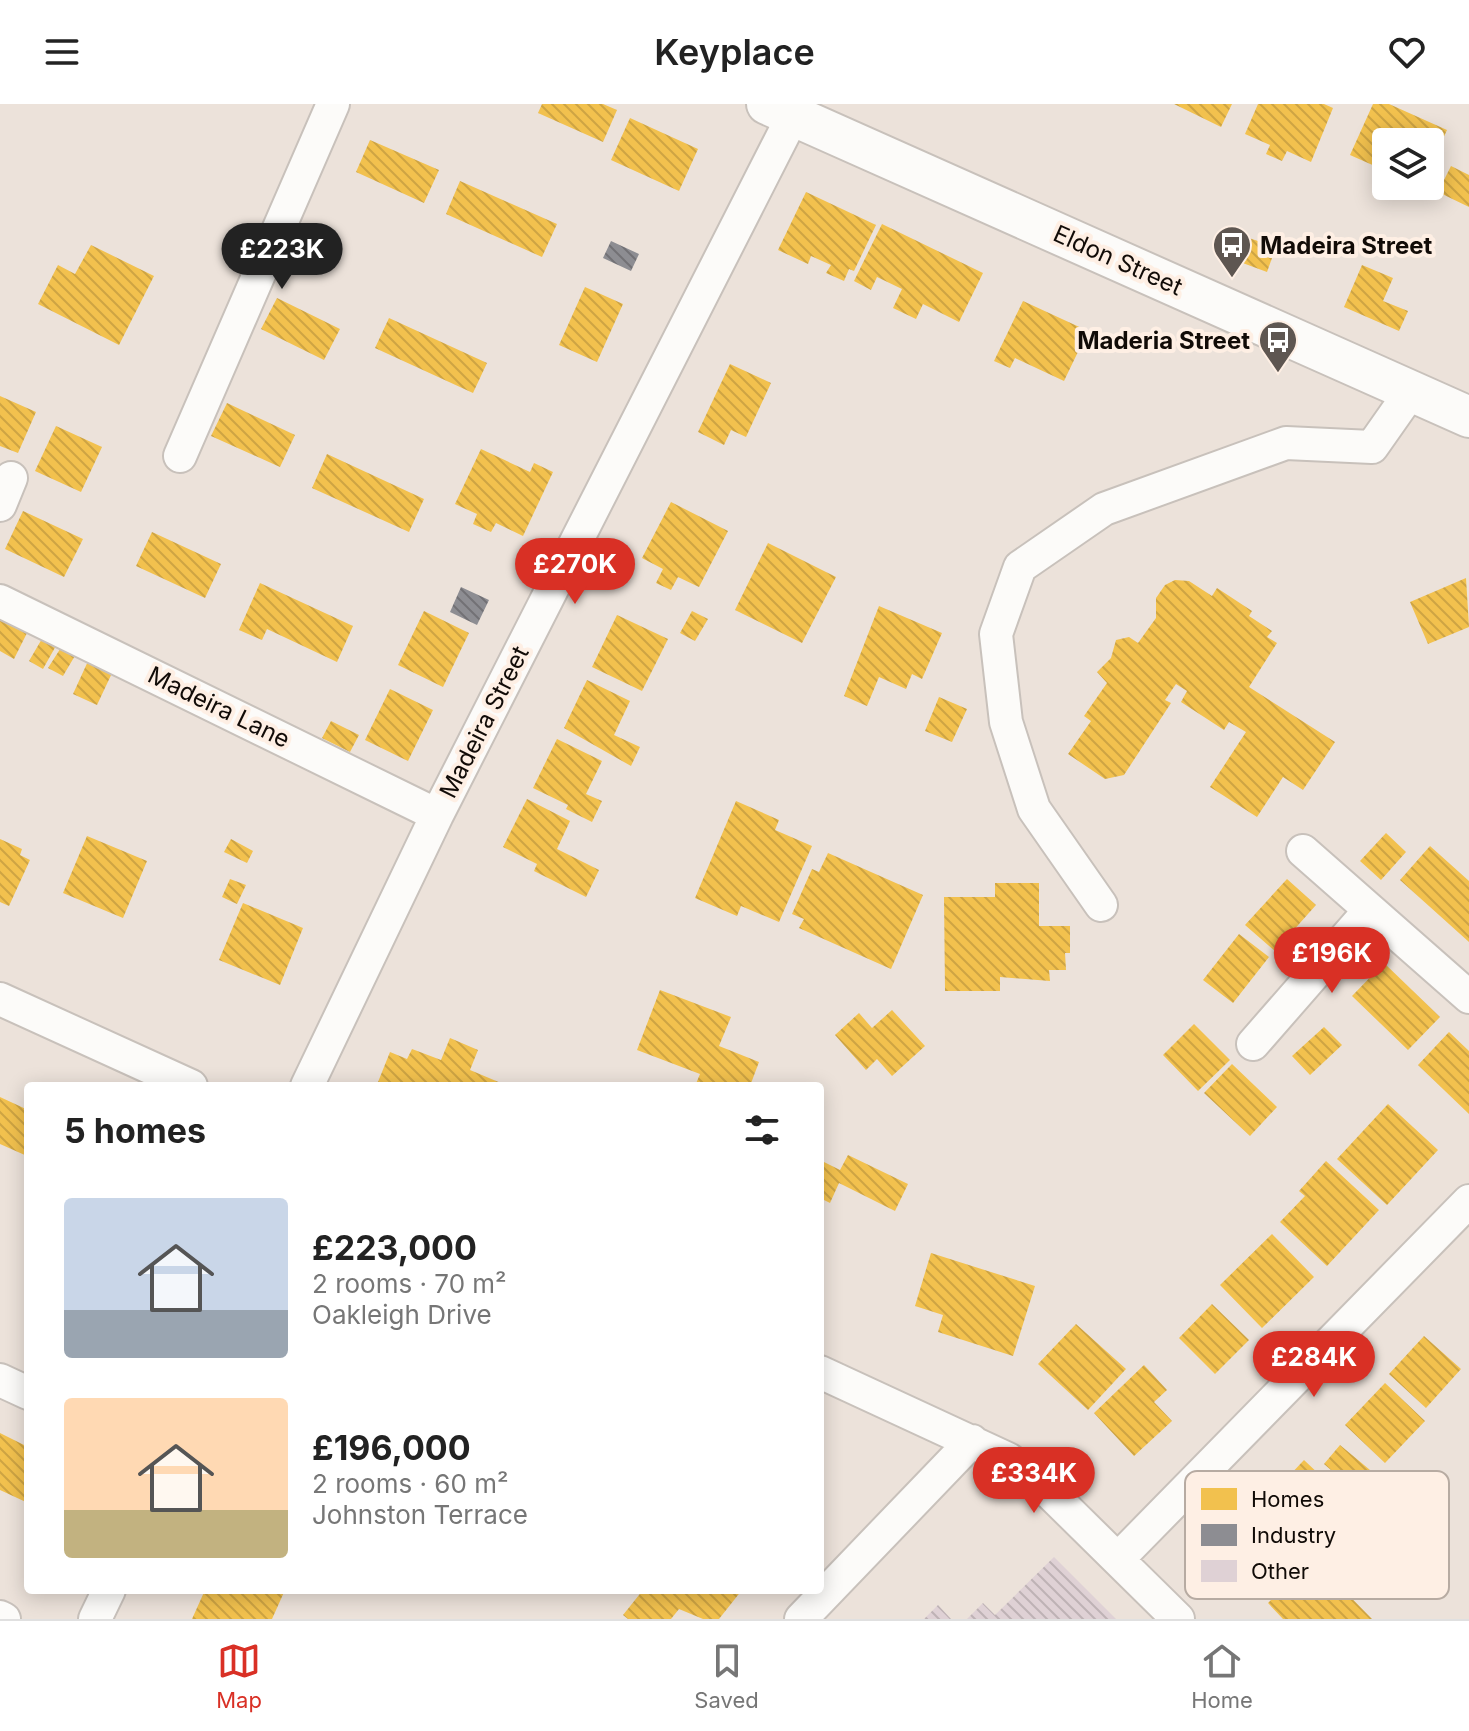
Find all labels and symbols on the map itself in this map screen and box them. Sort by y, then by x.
street label: Eldon Street [1049,219,1187,301]
pin: £223K [226,223,338,291]
bus stop icon: Madeira Street [1211,224,1253,279]
place label: Madeira Street [1260,231,1433,260]
bus stop icon: Maderia Street [1257,319,1299,374]
place label: Maderia Street [1077,326,1250,355]
pin: £270K [519,538,631,606]
street label: Madeira Street [433,641,535,803]
street label: Madeira Lane [143,660,295,754]
pin: £196K [1276,927,1388,995]
pin: £284K [1258,1331,1370,1399]
pin: £334K [978,1447,1090,1515]
legend [1185,1471,1449,1599]
text: Homes [1251,1486,1324,1512]
text: Industry [1251,1522,1336,1548]
text: Other [1251,1558,1309,1584]

